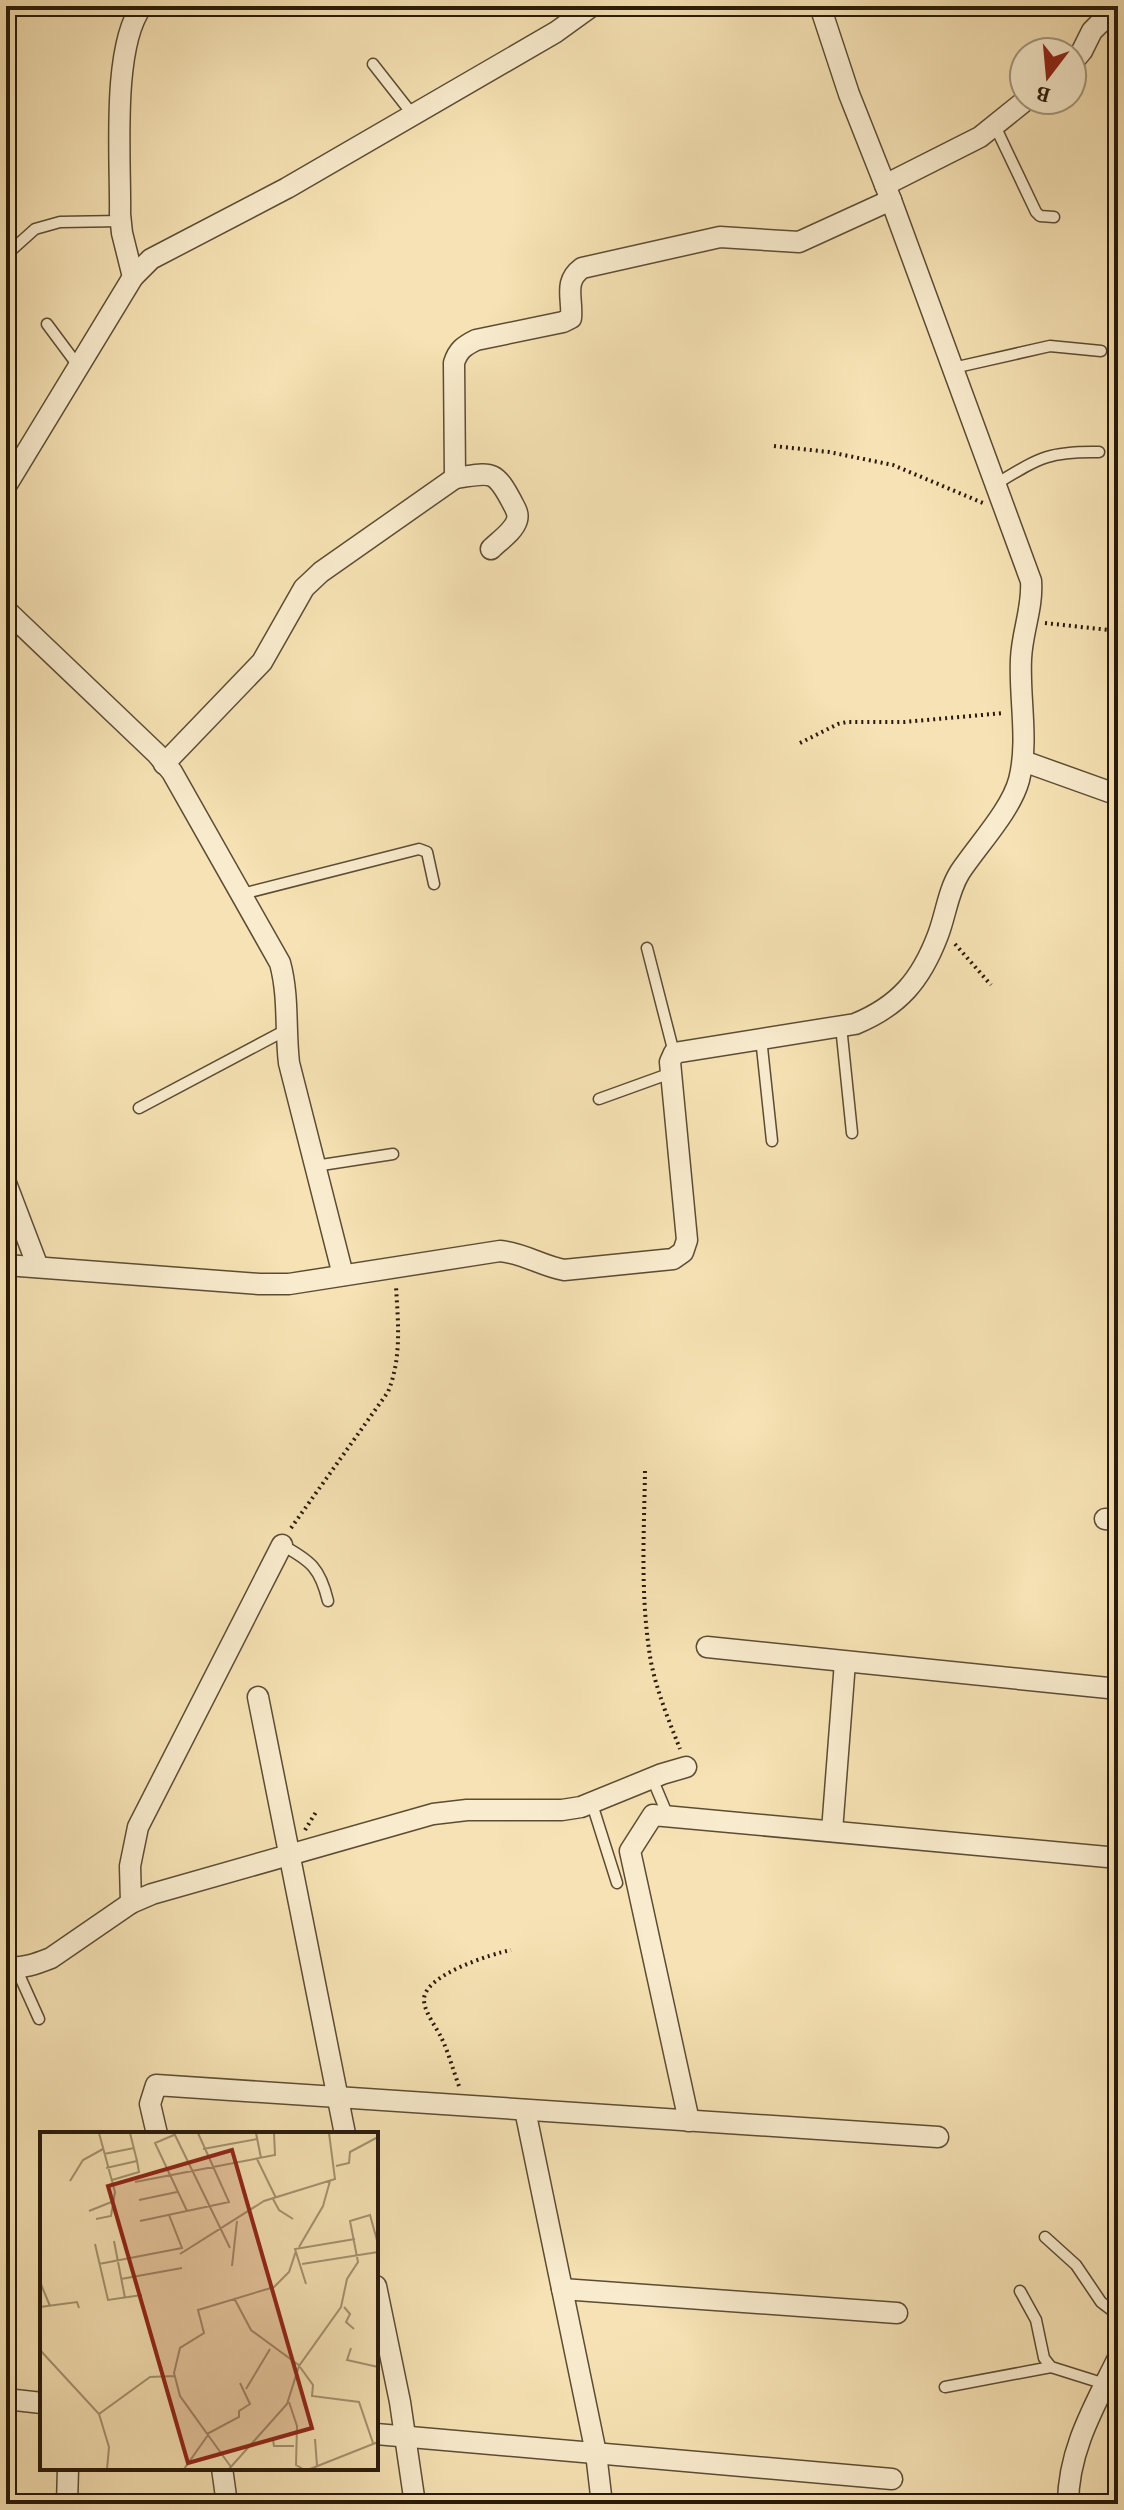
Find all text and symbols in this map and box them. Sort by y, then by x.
north arrow [1008,36,1088,116]
text: B [1032,78,1053,112]
inset map [40,2132,378,2470]

